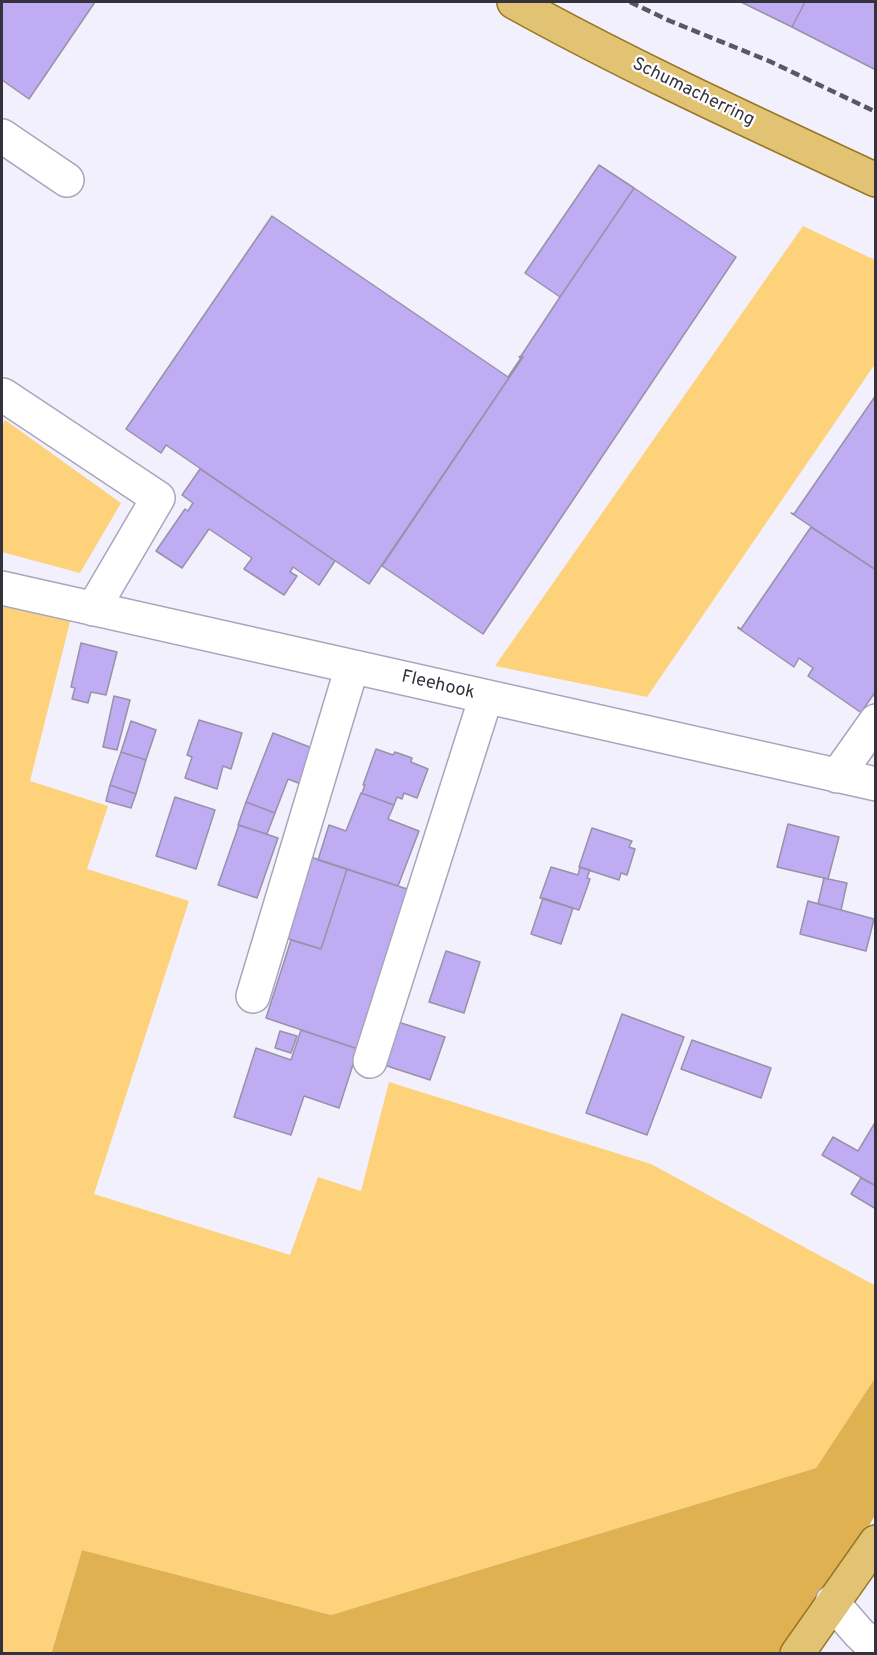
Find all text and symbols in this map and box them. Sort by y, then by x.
street label: Schumacherring [628,54,758,132]
street label: Fleehook [399,667,477,705]

